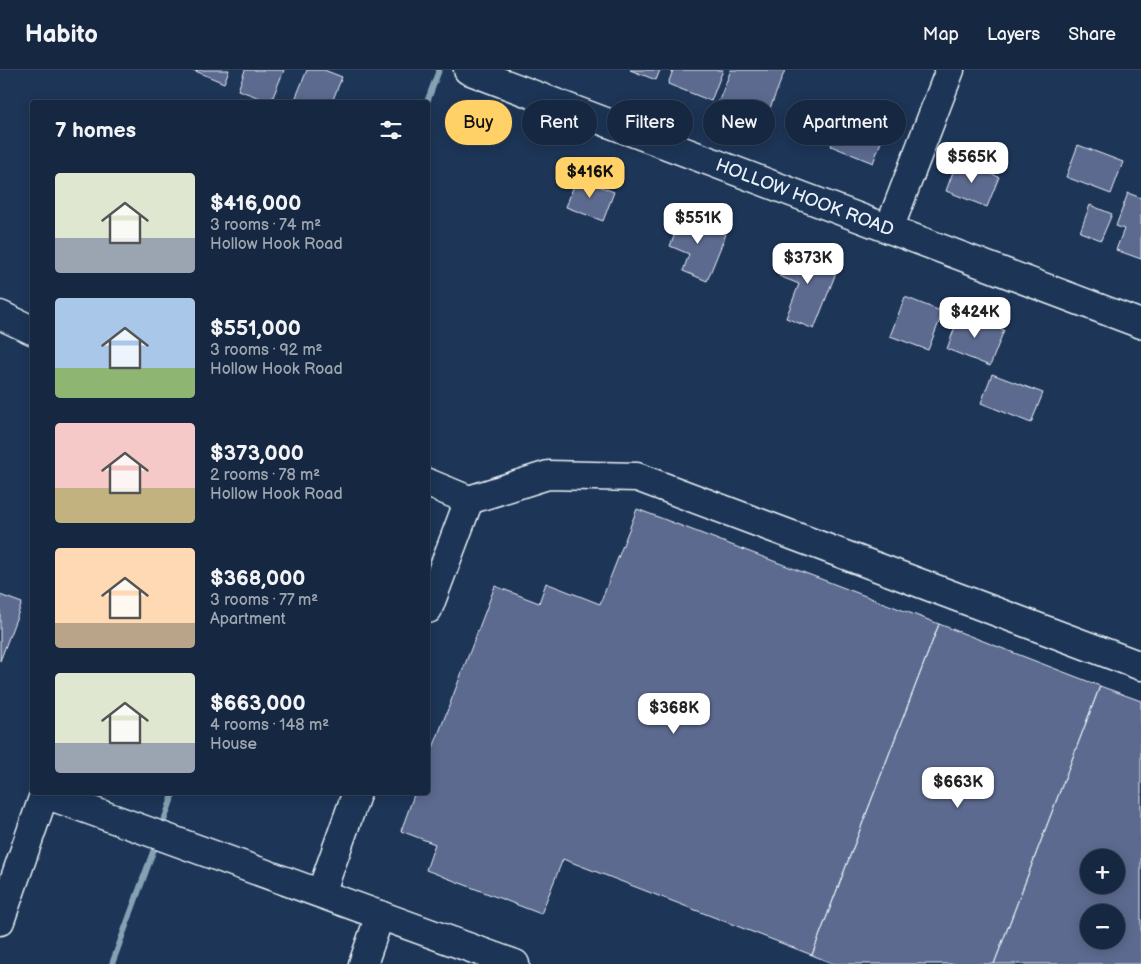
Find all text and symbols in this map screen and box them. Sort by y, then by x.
text: Habito [25,20,98,49]
text: Map [923,24,959,45]
text: Layers [987,24,1040,45]
text: Share [1068,24,1116,45]
chip: Buy [445,100,512,145]
chip: Rent [522,100,597,145]
chip: Filters [607,100,693,145]
chip: New [703,100,775,145]
chip: Apartment [785,100,906,145]
icon: filters [377,116,405,144]
text: 7 homes [55,118,136,143]
pin: $565K [937,142,1007,184]
text: $565K [947,148,997,167]
street label: HOLLOW HOOK ROAD [713,154,897,241]
pin: $416K [555,156,625,199]
text: $416K [567,163,613,182]
text: $416,000 [210,191,301,216]
icon: home [95,193,155,253]
pin: $551K [663,202,733,245]
text: $551K [675,209,721,228]
text: 3 rooms · 74 m² [210,216,321,235]
text: Hollow Hook Road [210,235,343,254]
pin: $373K [773,242,843,285]
text: $373K [784,249,832,268]
pin: $424K [940,296,1010,339]
text: $424K [950,303,1000,322]
text: $551,000 [210,316,301,341]
icon: home [95,318,155,378]
text: 3 rooms · 92 m² [210,341,323,360]
text: Hollow Hook Road [210,360,343,379]
text: $373,000 [210,441,304,466]
icon: home [95,443,155,503]
text: 2 rooms · 78 m² [210,466,320,485]
text: Hollow Hook Road [210,485,343,504]
text: $368,000 [210,566,305,591]
icon: home [95,568,155,628]
text: 3 rooms · 77 m² [210,591,318,610]
text: Apartment [210,610,286,629]
text: $663,000 [210,691,305,716]
pin: $368K [639,692,709,735]
icon: home [95,693,155,753]
text: $368K [649,699,699,718]
text: 4 rooms · 148 m² [210,716,329,735]
text: House [210,735,257,754]
pin: $663K [923,766,993,809]
text: $663K [933,773,983,792]
map controls [1080,849,1125,949]
button: + [1080,849,1125,894]
button: − [1080,904,1125,949]

